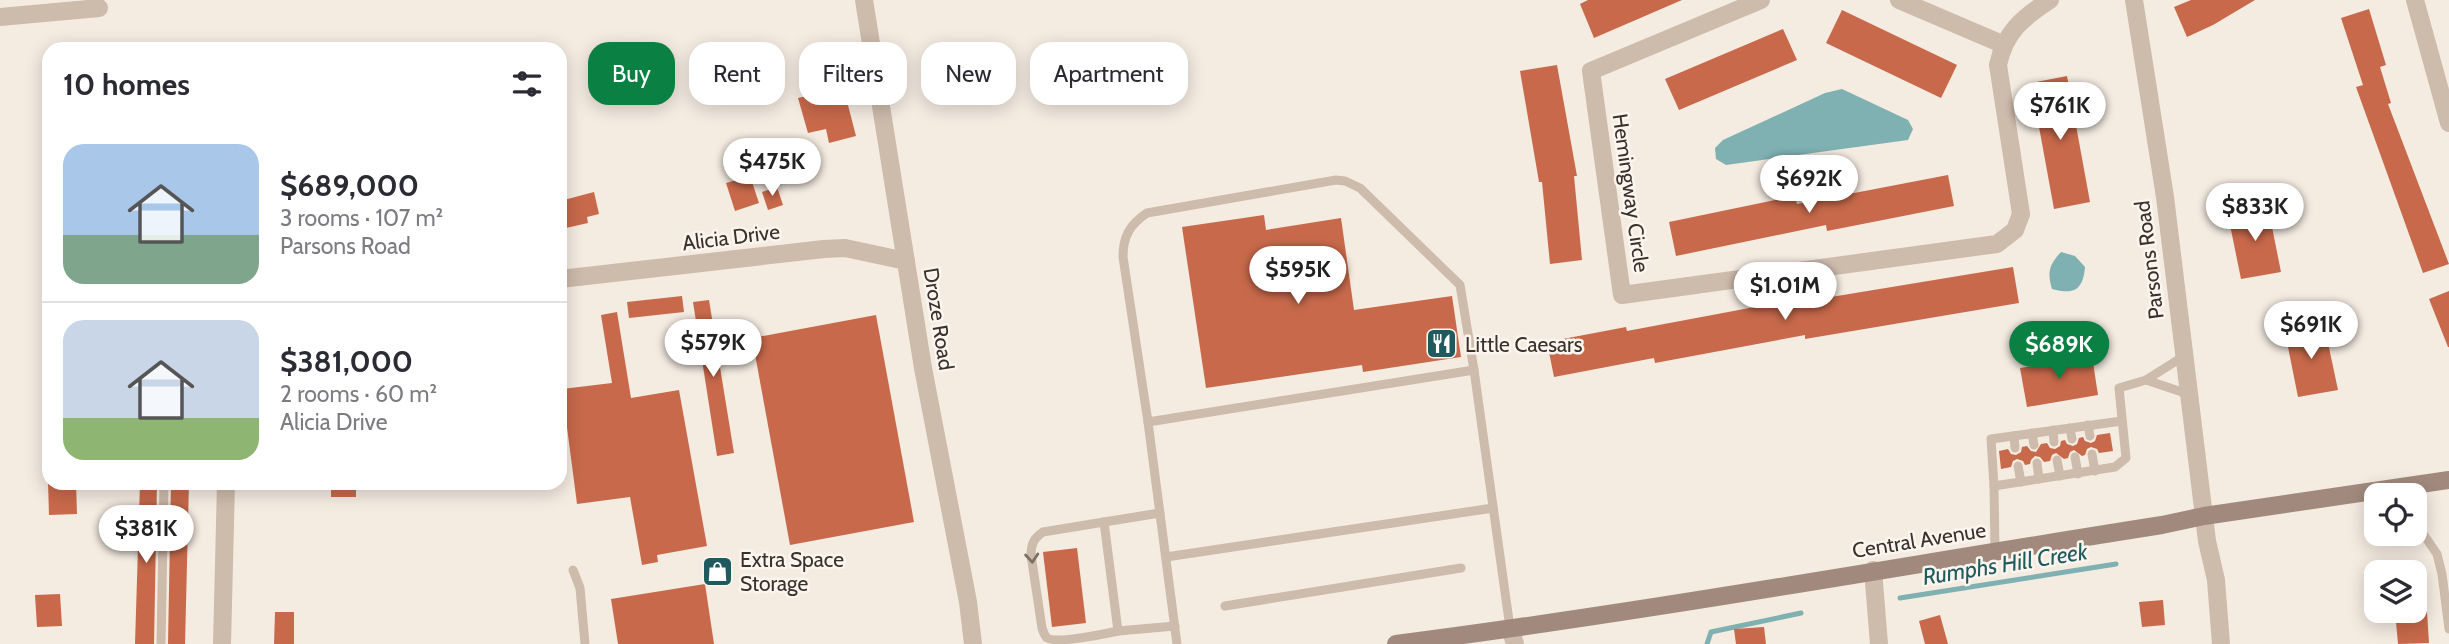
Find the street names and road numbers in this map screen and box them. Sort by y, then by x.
street label: Hemingway Circle [1607,112,1655,274]
street label: Parsons Road [2129,199,2169,321]
street label: Alicia Drive [681,219,781,255]
street label: Droze Road [919,266,959,372]
street label: Central Avenue [1850,517,1988,563]

